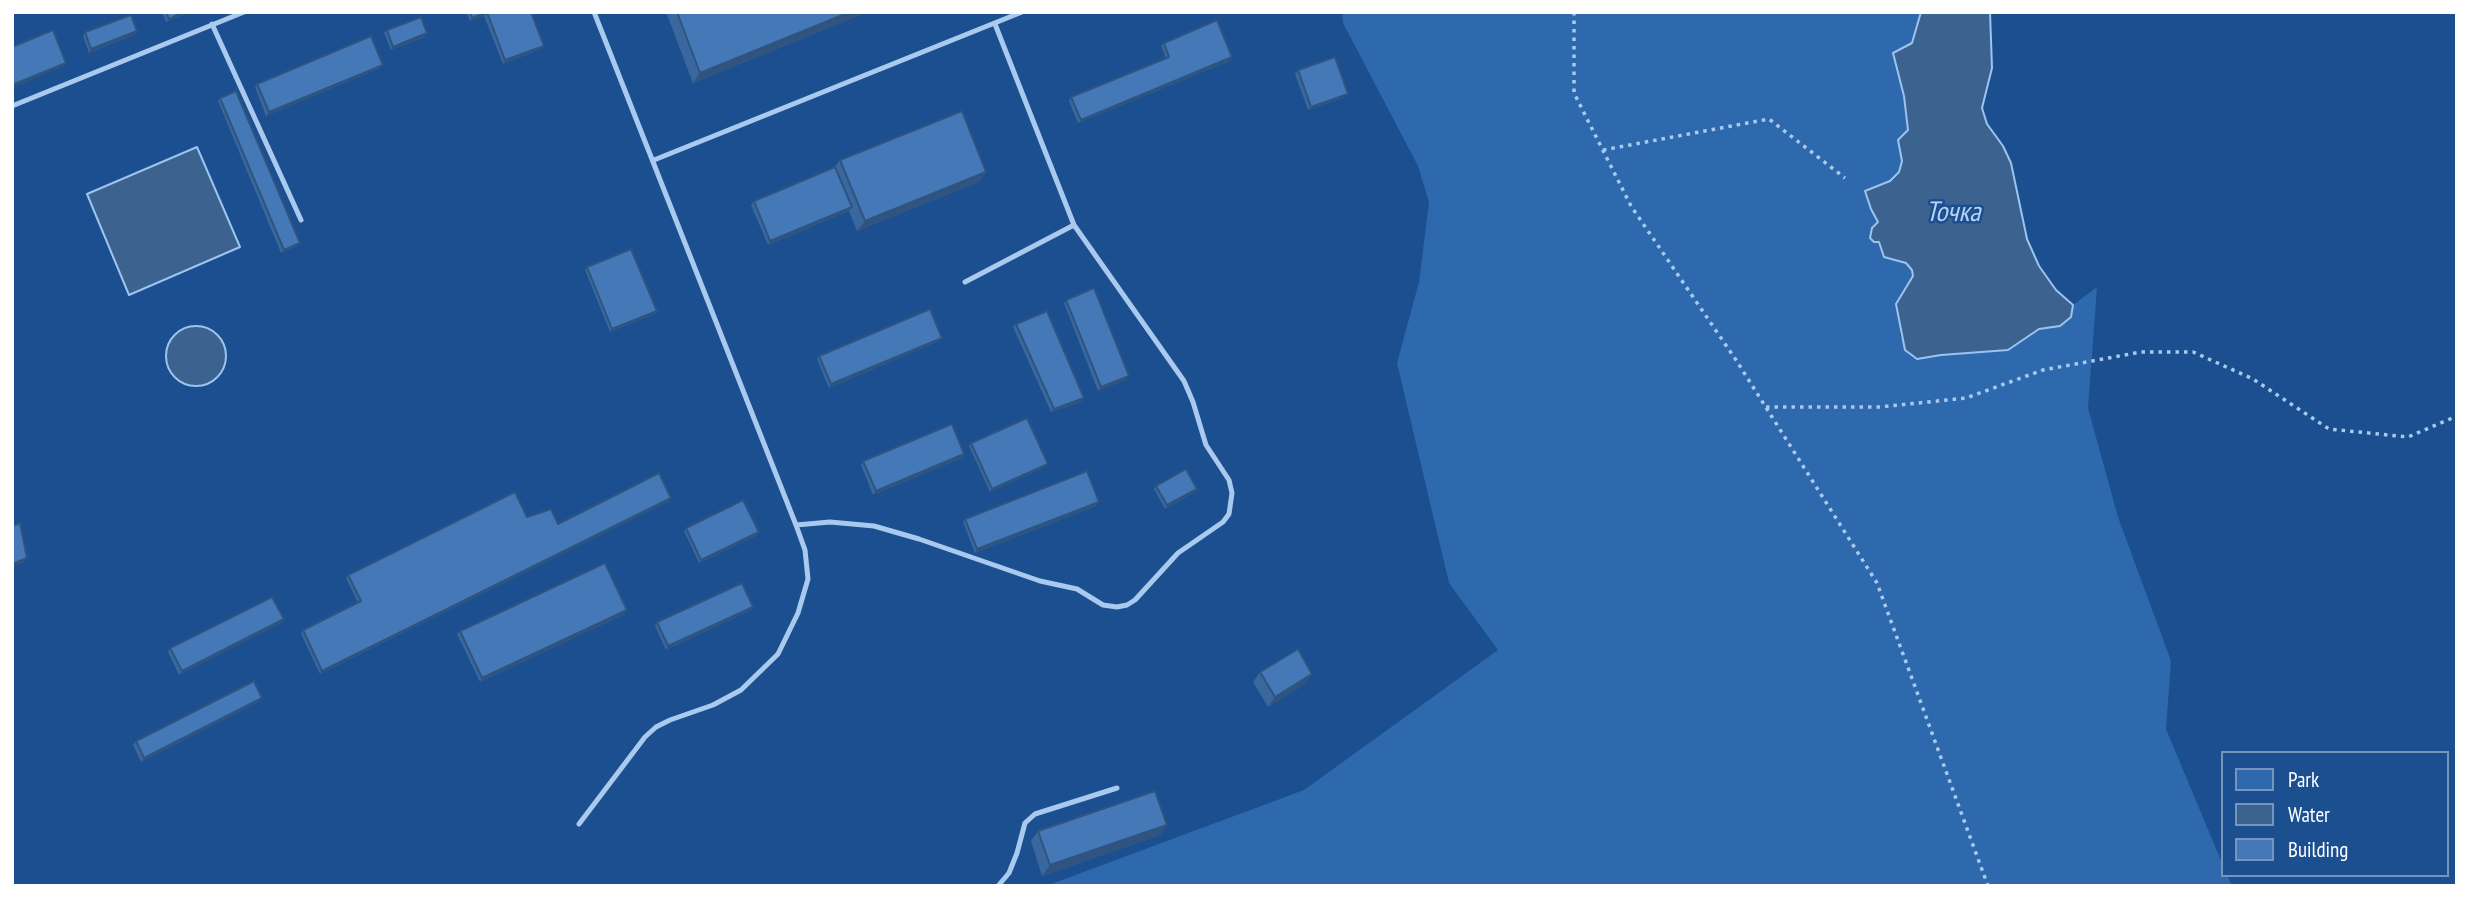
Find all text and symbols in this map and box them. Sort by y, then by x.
water label: Точка [1926,196,1980,230]
legend [2220,751,2448,877]
text: Park [2288,766,2319,793]
text: Water [2288,801,2330,828]
text: Building [2288,836,2348,863]

